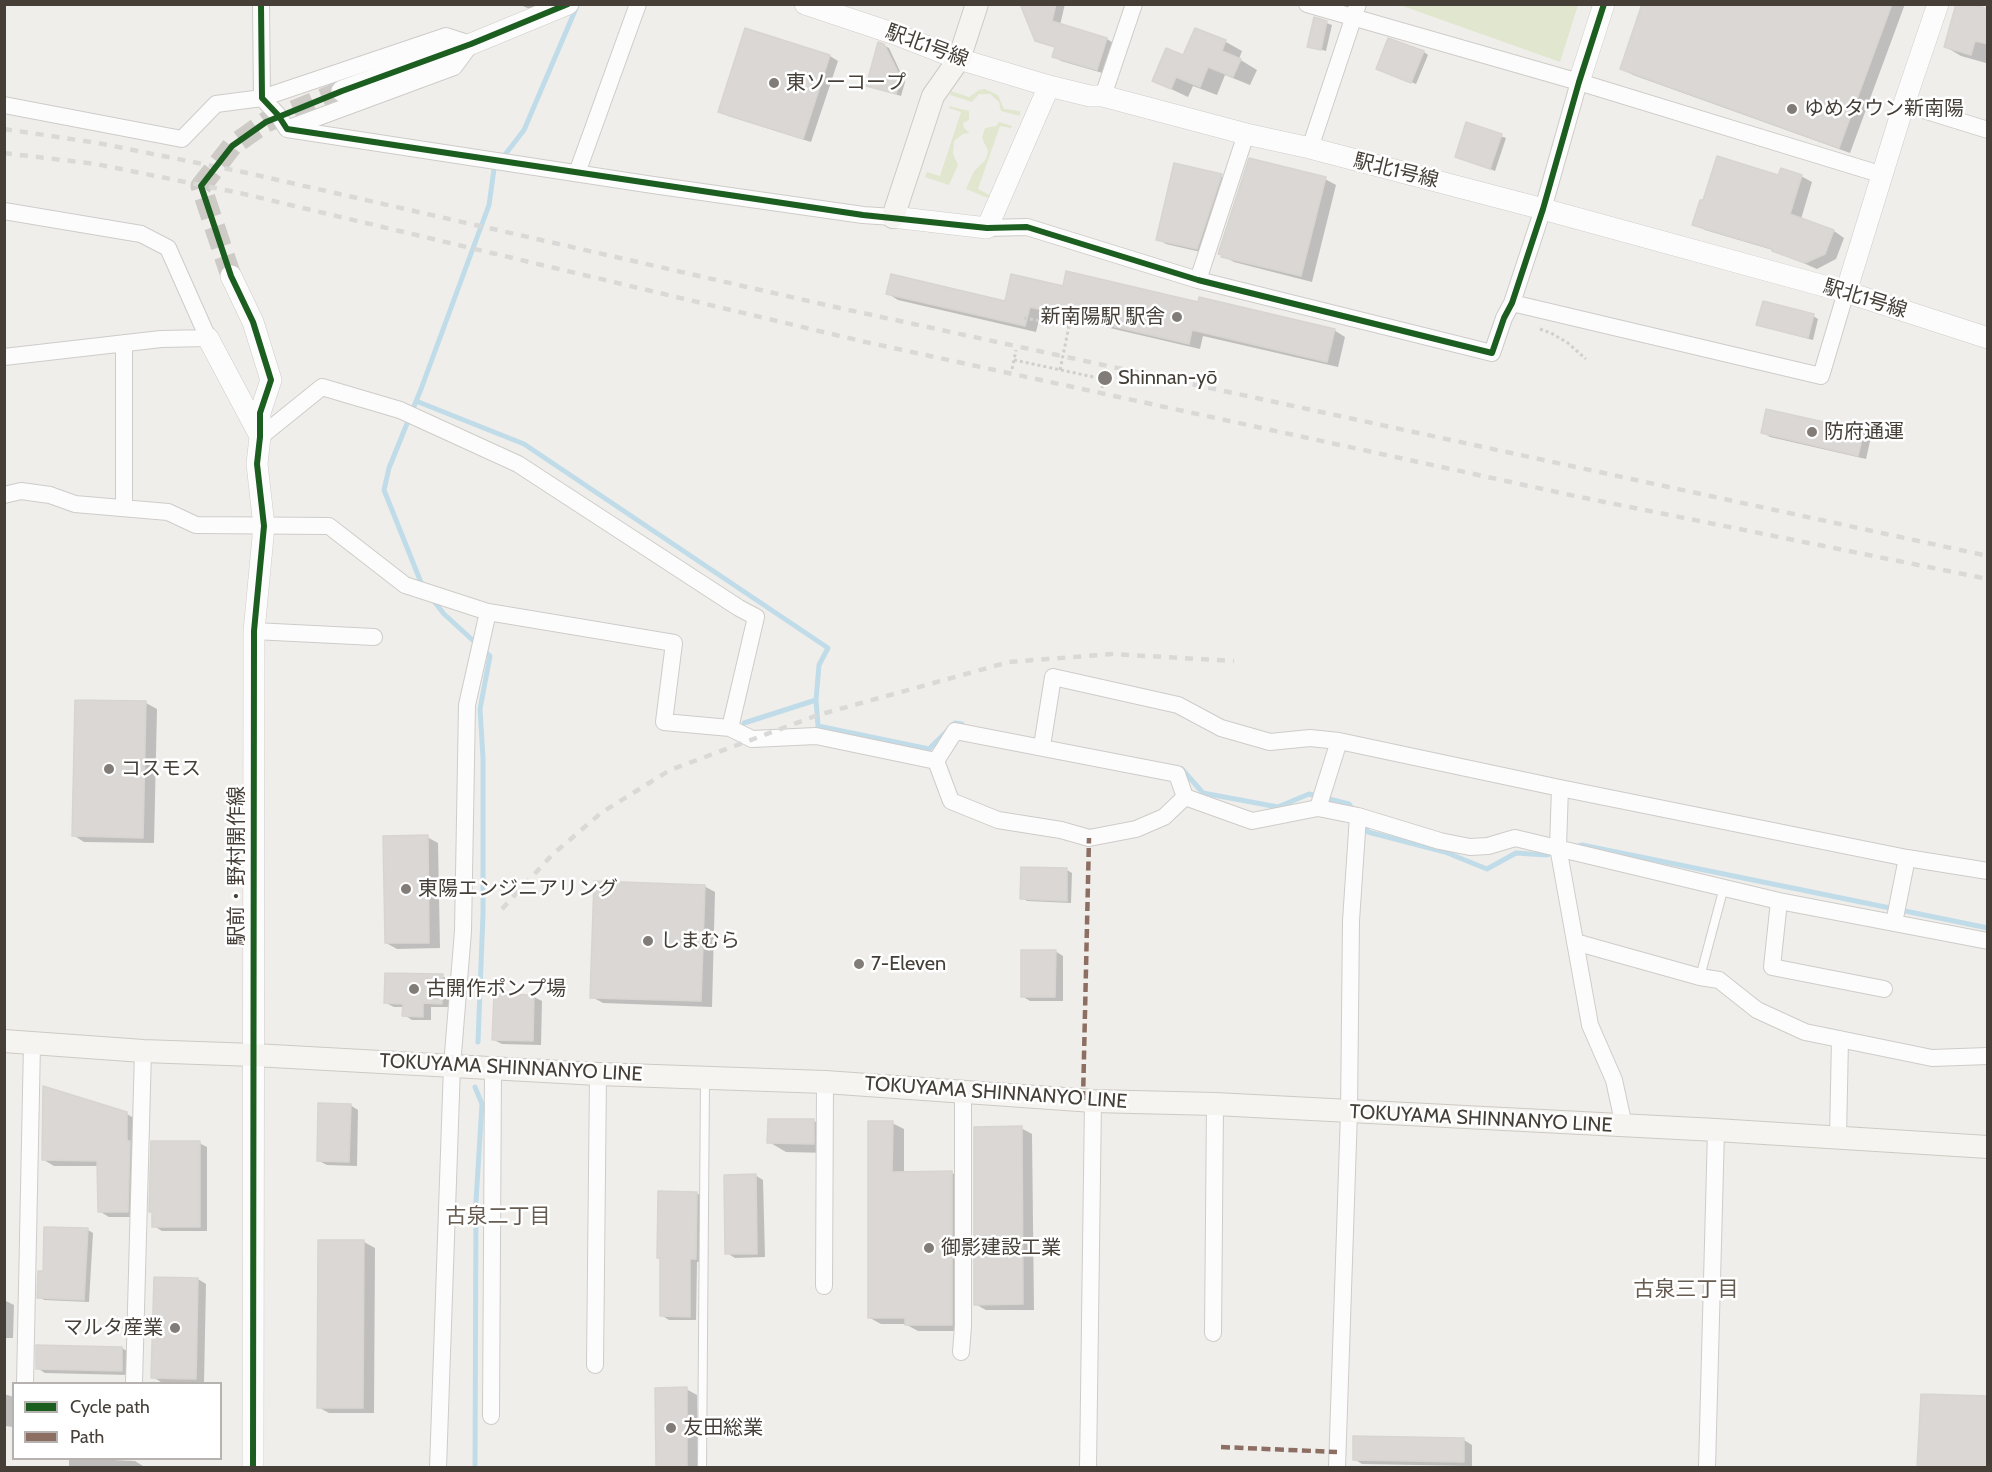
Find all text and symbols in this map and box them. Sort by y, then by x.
street label: 駅北1号線 [882,20,972,72]
place label: 東ソーコープ [786,71,906,95]
marker: 東ソーコープ [767,76,781,90]
place label: ゆめタウン新南陽 [1804,97,1964,121]
marker: ゆめタウン新南陽 [1785,102,1799,116]
street label: 駅北1号線 [1351,149,1441,193]
street label: 駅北1号線 [1820,275,1910,323]
place label: 新南陽駅 駅舎 [1041,305,1165,329]
marker: 新南陽駅 駅舎 [1170,310,1184,324]
place label: Shinnan-yō [1118,366,1217,390]
marker: Shinnan-yō [1096,369,1114,387]
place label: 防府通運 [1824,420,1904,444]
marker: 防府通運 [1805,425,1819,439]
place label: コスモス [121,757,201,781]
marker: コスモス [102,762,116,776]
street label: 駅前・野村開作線 [225,786,249,946]
place label: 東陽エンジニアリング [418,877,618,901]
marker: 東陽エンジニアリング [399,882,413,896]
place label: しまむら [660,929,740,953]
marker: しまむら [641,934,655,948]
place label: 7-Eleven [871,952,946,976]
marker: 7-Eleven [852,957,866,971]
place label: 古開作ポンプ場 [426,977,566,1001]
marker: 古開作ポンプ場 [407,982,421,996]
street label: TOKUYAMA SHINNANYO LINE [379,1049,643,1087]
street label: TOKUYAMA SHINNANYO LINE [864,1072,1128,1114]
street label: TOKUYAMA SHINNANYO LINE [1349,1100,1613,1138]
district label: 古泉二丁目 [446,1204,550,1230]
place label: 御影建設工業 [941,1236,1061,1260]
marker: 御影建設工業 [922,1241,936,1255]
district label: 古泉三丁目 [1634,1277,1738,1303]
place label: マルタ産業 [63,1316,163,1340]
marker: マルタ産業 [168,1321,182,1335]
legend [12,1382,222,1460]
text: Cycle path [70,1396,150,1418]
place label: 友田総業 [683,1416,763,1440]
marker: 友田総業 [664,1421,678,1435]
text: Path [70,1426,104,1448]

